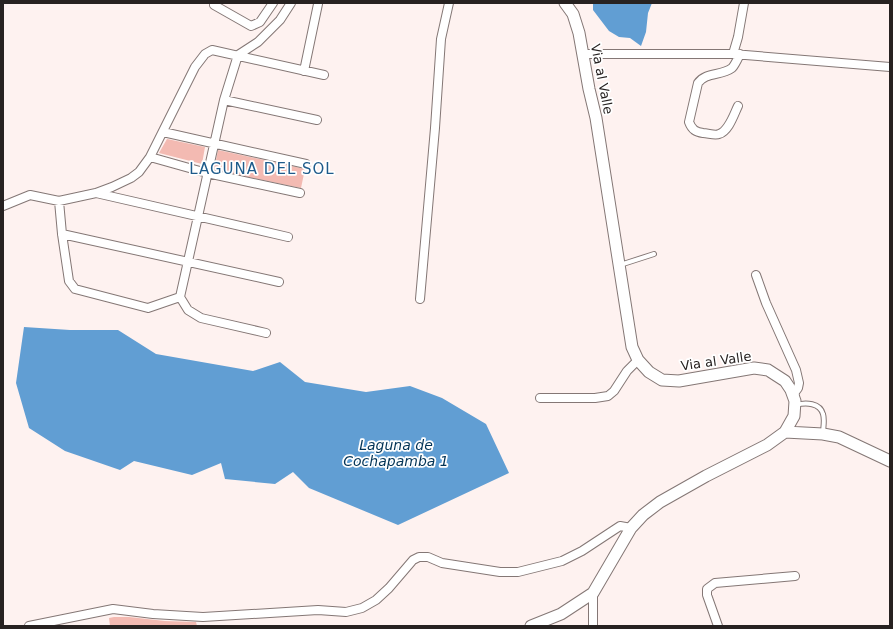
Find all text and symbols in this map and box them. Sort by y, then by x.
street label: Via al Valle [588,43,616,115]
district label: LAGUNA DEL SOL [189,160,335,178]
street label: Via al Valle [680,349,752,373]
water label: Laguna de Cochapamba 1 [343,437,449,469]

